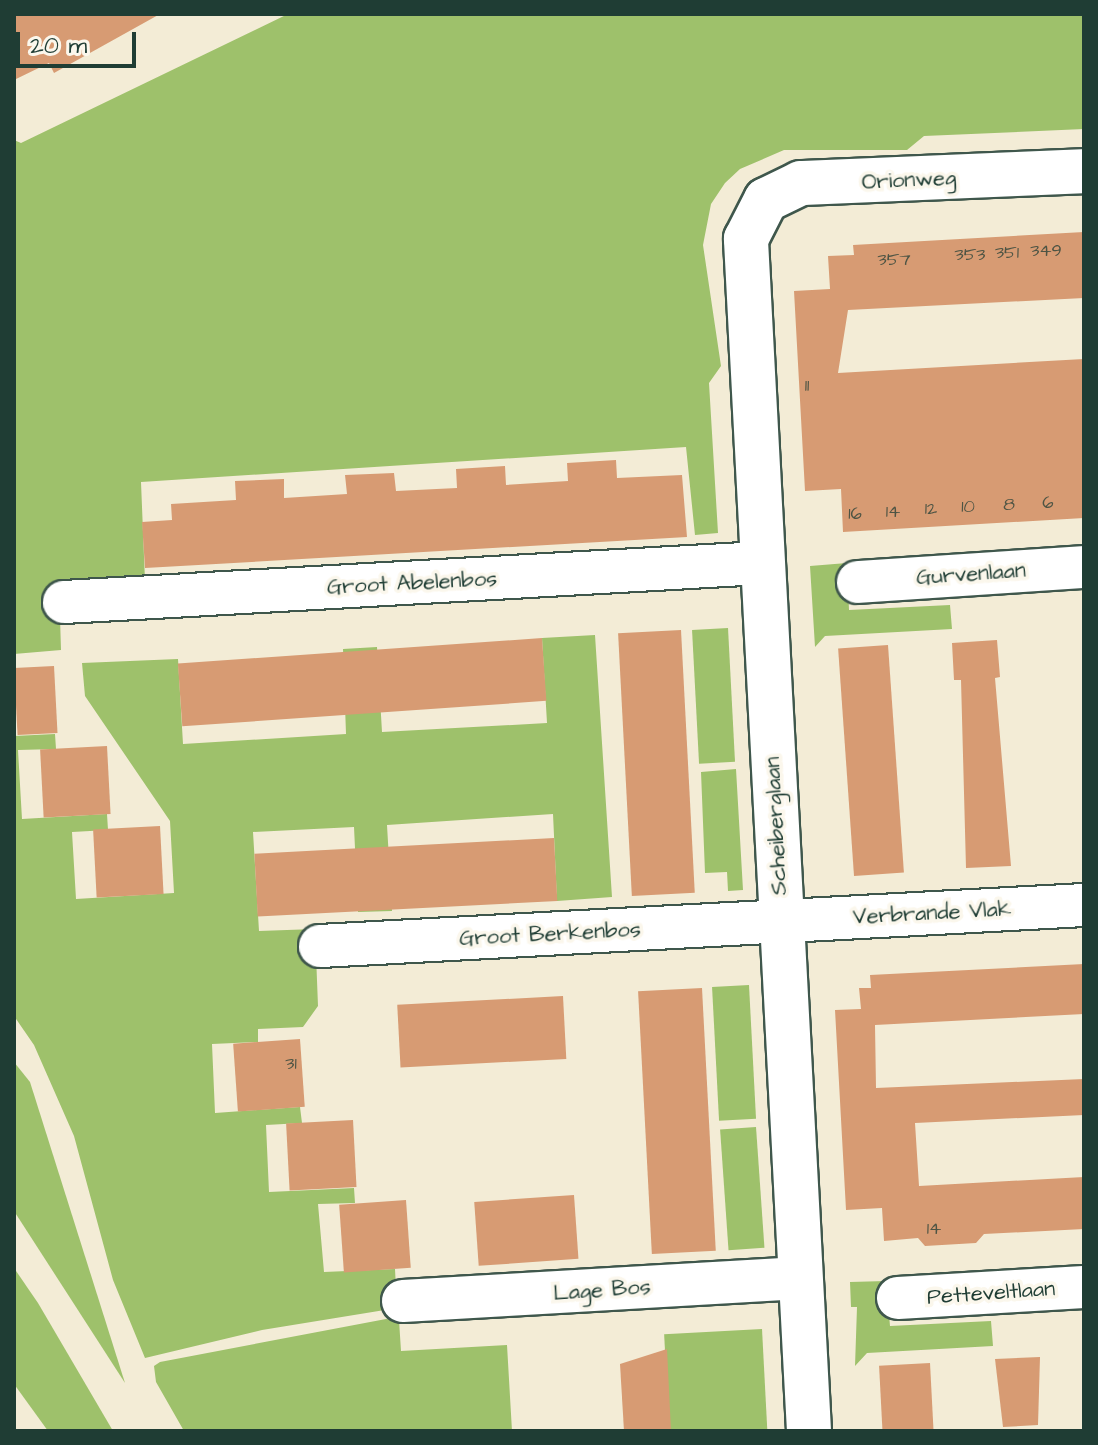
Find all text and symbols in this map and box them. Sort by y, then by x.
scale bar [20,16,140,66]
text: 20 m [30,29,87,63]
street label: Orionweg [861,164,957,196]
house number: 349 [1030,240,1062,262]
house number: 351 [995,242,1019,264]
house number: 353 [954,244,986,266]
house number: 357 [878,249,910,271]
house number: 11 [805,375,809,397]
house number: 6 [1042,492,1054,514]
house number: 8 [1003,494,1015,516]
house number: 10 [961,496,975,518]
house number: 12 [925,498,937,520]
house number: 14 [886,501,900,523]
house number: 16 [848,503,862,525]
street label: Gurvenlaan [915,557,1027,591]
street label: Groot Abelenbos [326,565,498,601]
street label: Scheiberglaan [759,756,793,896]
street label: Verbrande Vlak [852,896,1012,930]
street label: Groot Berkenbos [459,916,641,952]
house number: 31 [285,1053,297,1075]
house number: 14 [927,1218,941,1240]
street label: Lage Bos [552,1273,652,1307]
street label: Petteveltlaan [926,1275,1056,1311]

